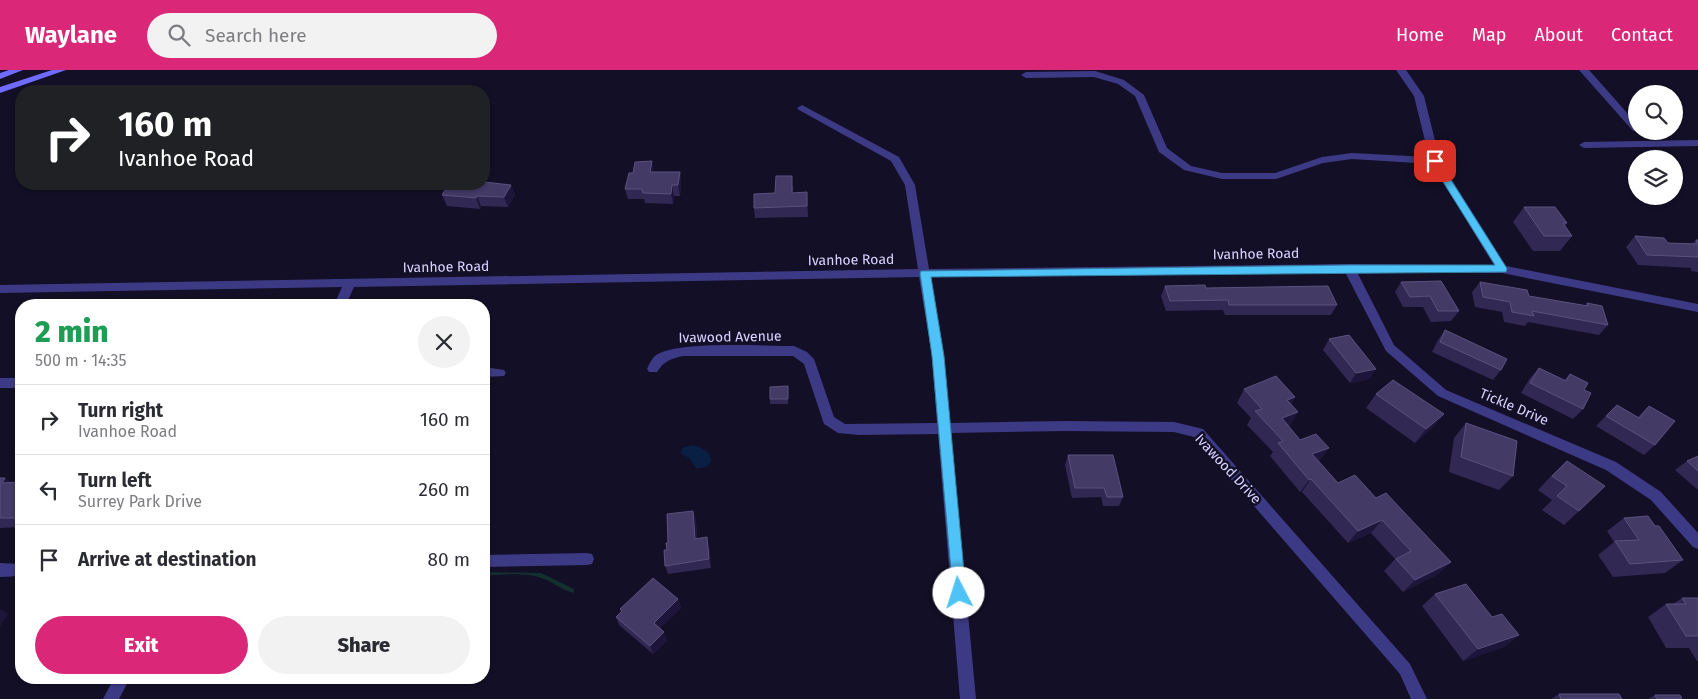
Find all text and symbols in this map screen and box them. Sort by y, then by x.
search box [147,13,497,58]
text: Waylane [25,21,117,49]
icon: search [165,21,193,49]
text: Search here [205,24,307,47]
text: Home [1396,24,1444,46]
text: Map [1472,24,1506,46]
text: About [1534,24,1583,46]
text: Contact [1611,24,1673,46]
map controls [1628,85,1683,205]
button: search [1628,85,1683,140]
text: 160 m [118,103,212,145]
icon: right [35,105,100,170]
pin [1414,140,1456,182]
text: Ivanhoe Road [118,145,254,172]
icon: arrive [1421,147,1449,175]
button: layers [1628,150,1683,205]
street label: Ivanhoe Road [1213,245,1299,263]
street label: Ivanhoe Road [808,251,894,269]
street label: Ivanhoe Road [403,258,489,276]
text: 2 min [35,314,108,350]
button: close [418,316,470,368]
street label: Ivawood Avenue [678,328,782,346]
text: 500 m · 14:35 [35,351,127,370]
street label: Tickle Drive [1477,385,1551,429]
text: Turn right [78,399,163,422]
icon: right [35,406,63,434]
text: 160 m [420,408,470,431]
text: Ivanhoe Road [78,422,177,441]
street label: Ivawood Drive [1191,430,1265,508]
text: Turn left [78,469,152,492]
icon: left [35,476,63,504]
text: 260 m [419,478,470,501]
text: Surrey Park Drive [78,492,202,511]
icon: arrive [35,546,63,574]
text: Arrive at destination [78,548,257,571]
text: 80 m [428,548,470,571]
position arrow [932,566,984,618]
button: Exit [35,616,248,674]
button: Share [258,616,470,674]

